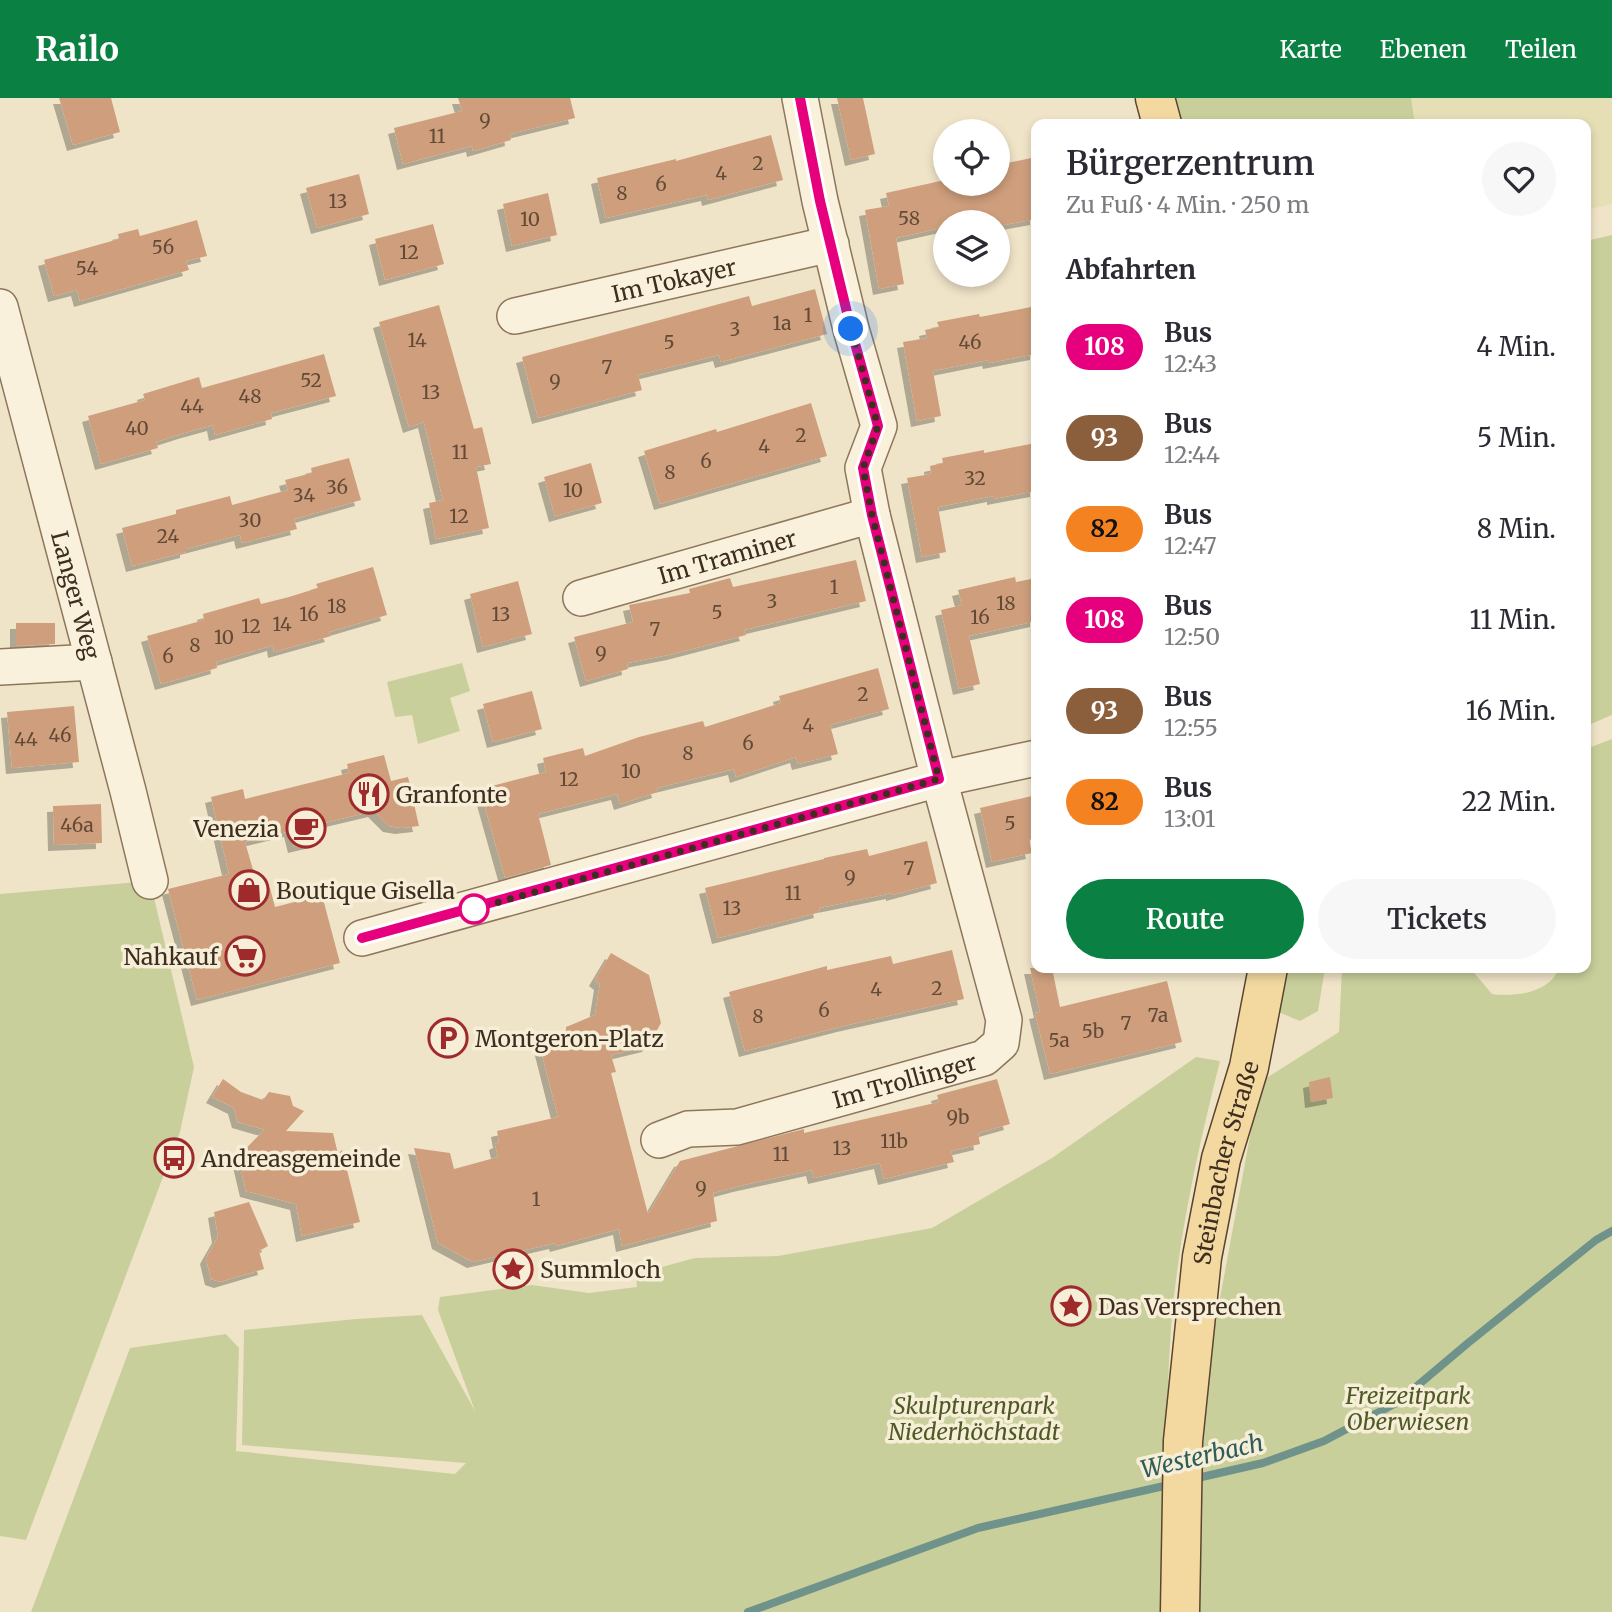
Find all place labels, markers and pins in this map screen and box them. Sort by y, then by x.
restaurant icon: Granfonte [348,773,390,815]
place label: Granfonte [396,780,507,809]
cafe icon: Venezia [285,807,327,849]
place label: Venezia [192,814,279,843]
shop icon: Boutique Gisella [228,869,270,911]
place label: Boutique Gisella [276,876,455,905]
unlabelled marker [459,894,489,924]
supermarket icon: Nahkauf [224,935,266,977]
place label: Nahkauf [124,942,219,971]
parking icon: Montgeron-Platz [427,1017,469,1059]
place label: Montgeron-Platz [475,1024,664,1053]
bus stop icon: Andreasgemeinde [153,1137,195,1179]
place label: Andreasgemeinde [200,1144,401,1173]
place icon: Summloch [492,1248,534,1290]
place label: Summloch [540,1255,661,1284]
place icon: Das Versprechen [1050,1285,1092,1327]
place label: Das Versprechen [1098,1292,1282,1321]

